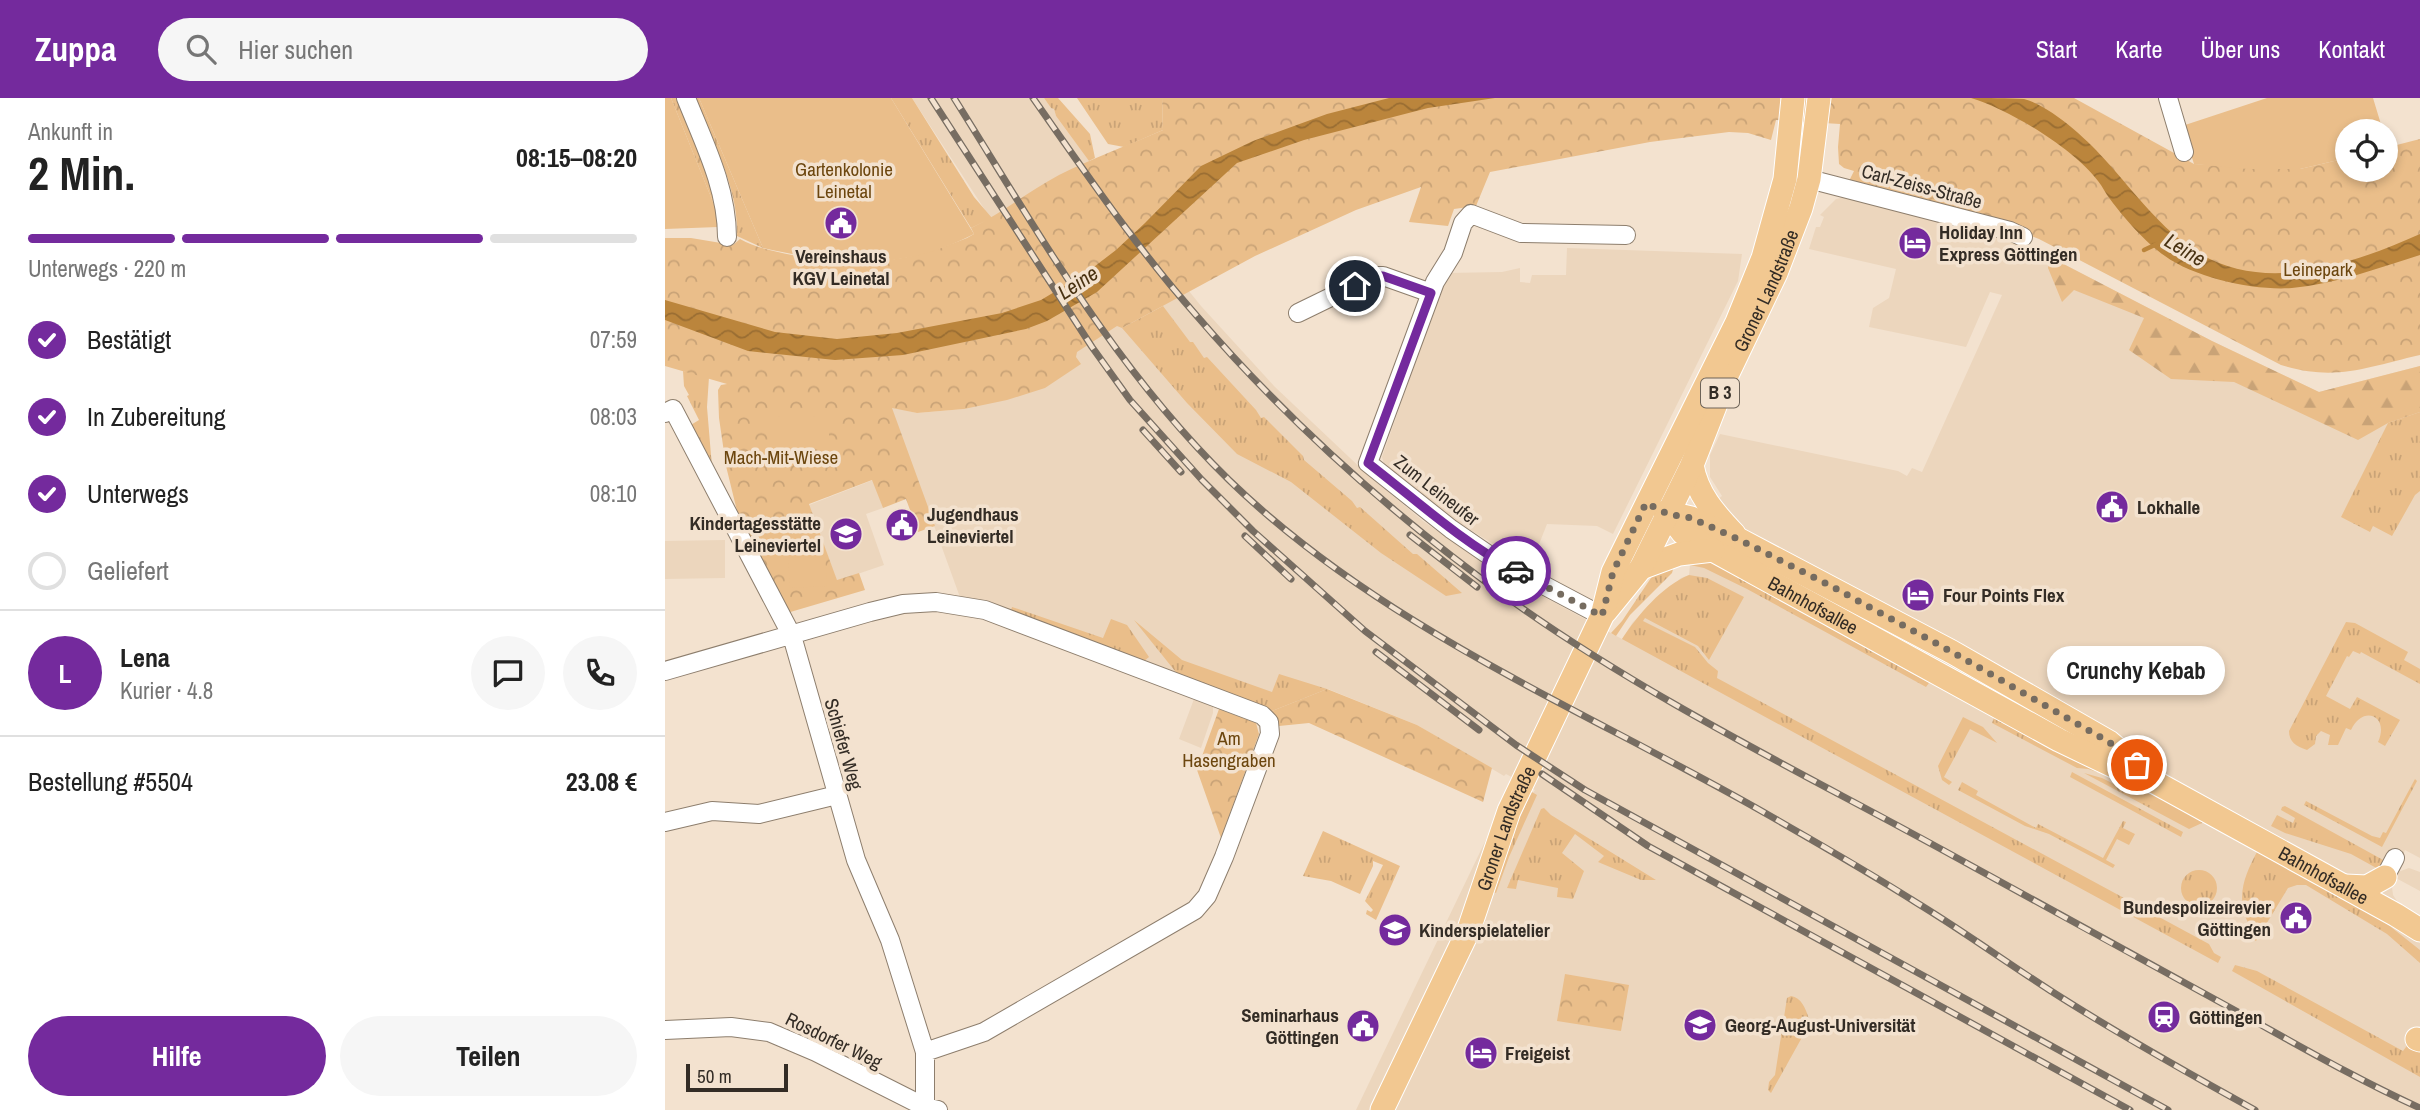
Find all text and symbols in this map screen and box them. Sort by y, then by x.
search box [158,18,648,81]
text: Zuppa [35,27,116,71]
icon: search [182,30,220,68]
text: Hier suchen [238,32,353,67]
text: Start [2036,33,2077,65]
text: Karte [2115,33,2162,65]
text: Über uns [2200,33,2280,65]
text: Kontakt [2318,33,2385,65]
text: Ankunft in [28,116,113,147]
map controls [2335,119,2398,182]
button: locate [2335,119,2398,182]
text: 08:15–08:20 [516,140,637,175]
text: 2 Min. [28,142,135,204]
park label: Gartenkolonie Leinetal [795,156,893,204]
street label: Carl-Zeiss-Straße [1859,157,1985,215]
public building icon: Vereinshaus KGV Leinetal [822,204,860,242]
place label: Holiday Inn Express Göttingen [1939,219,2078,267]
hotel icon: Holiday Inn Express Göttingen [1896,224,1934,262]
street label: Groner Landstraße [1727,226,1805,356]
water label: Leine [2159,226,2211,273]
place label: Vereinshaus KGV Leinetal [793,243,889,291]
text: Unterwegs · 220 m [28,253,186,284]
pin [1325,256,1385,316]
park label: Leinepark [2283,256,2353,282]
water label: Leine [1052,259,1104,306]
icon: home [1336,267,1374,305]
icon: check [28,321,66,359]
text: Bestätigt [87,322,171,357]
text: 07:59 [590,324,637,355]
road number: B 3 [1701,379,1739,408]
icon: check [28,398,66,436]
text: In Zubereitung [87,399,226,434]
text: 08:03 [590,401,637,432]
park label: Mach-Mit-Wiese [724,444,838,470]
street label: Zum Leineufer [1389,449,1486,532]
icon: check [28,475,66,513]
text: Unterwegs [87,476,189,511]
text: 08:10 [590,478,637,509]
public building icon: Lokhalle [2093,488,2131,526]
place label: Lokhalle [2137,494,2201,520]
place label: Jugendhaus Leineviertel [927,501,1019,549]
public building icon: Jugendhaus Leineviertel [883,506,921,544]
place label: Kindertagesstätte Leineviertel [689,510,821,558]
school or university icon: Kindertagesstätte Leineviertel [827,515,865,553]
courier [1481,536,1551,606]
icon: car [1497,552,1535,590]
text: Geliefert [87,553,169,588]
street label: Bahnhofsallee [1764,570,1863,640]
hotel icon: Four Points Flex [1899,576,1937,614]
place label: Four Points Flex [1943,582,2065,608]
button: chat [471,636,545,710]
button: phone [563,636,637,710]
text: Lena [120,640,170,675]
callout: Crunchy Kebab [2048,646,2226,695]
text: Crunchy Kebab [2066,655,2206,686]
text: L [58,656,72,691]
text: Kurier · 4.8 [120,675,213,706]
street label: Schiefer Weg [819,695,870,793]
park label: Am Hasengraben [1182,725,1276,773]
pin [2107,735,2167,795]
icon: bag [2118,746,2156,784]
street label: Groner Landstraße [1470,762,1542,894]
text: Bestellung #5504 [28,764,193,799]
text: 23.08 € [566,764,637,799]
street label: Bahnhofsallee [2274,840,2373,910]
place label: Bundespolizeirevier Göttingen [2123,894,2271,942]
public building icon: Bundespolizeirevier Göttingen [2277,899,2315,937]
school or university icon: Kinderspielatelier [1376,911,1414,949]
place label: Kinderspielatelier [1419,917,1550,943]
station icon: Göttingen [2145,998,2183,1036]
place label: Seminarhaus Göttingen [1241,1002,1339,1050]
place label: Göttingen [2189,1004,2263,1030]
street label: Rosdorfer Weg [781,1005,887,1075]
school or university icon: Georg-August-Universität [1681,1006,1719,1044]
public building icon: Seminarhaus Göttingen [1344,1007,1382,1045]
place label: Georg-August-Universität [1725,1012,1915,1038]
button: Hilfe [28,1016,326,1096]
button: Teilen [340,1016,637,1096]
hotel icon: Freigeist [1462,1034,1500,1072]
place label: Freigeist [1505,1040,1570,1066]
scale bar [686,1061,787,1093]
text: 50 m [697,1063,732,1089]

